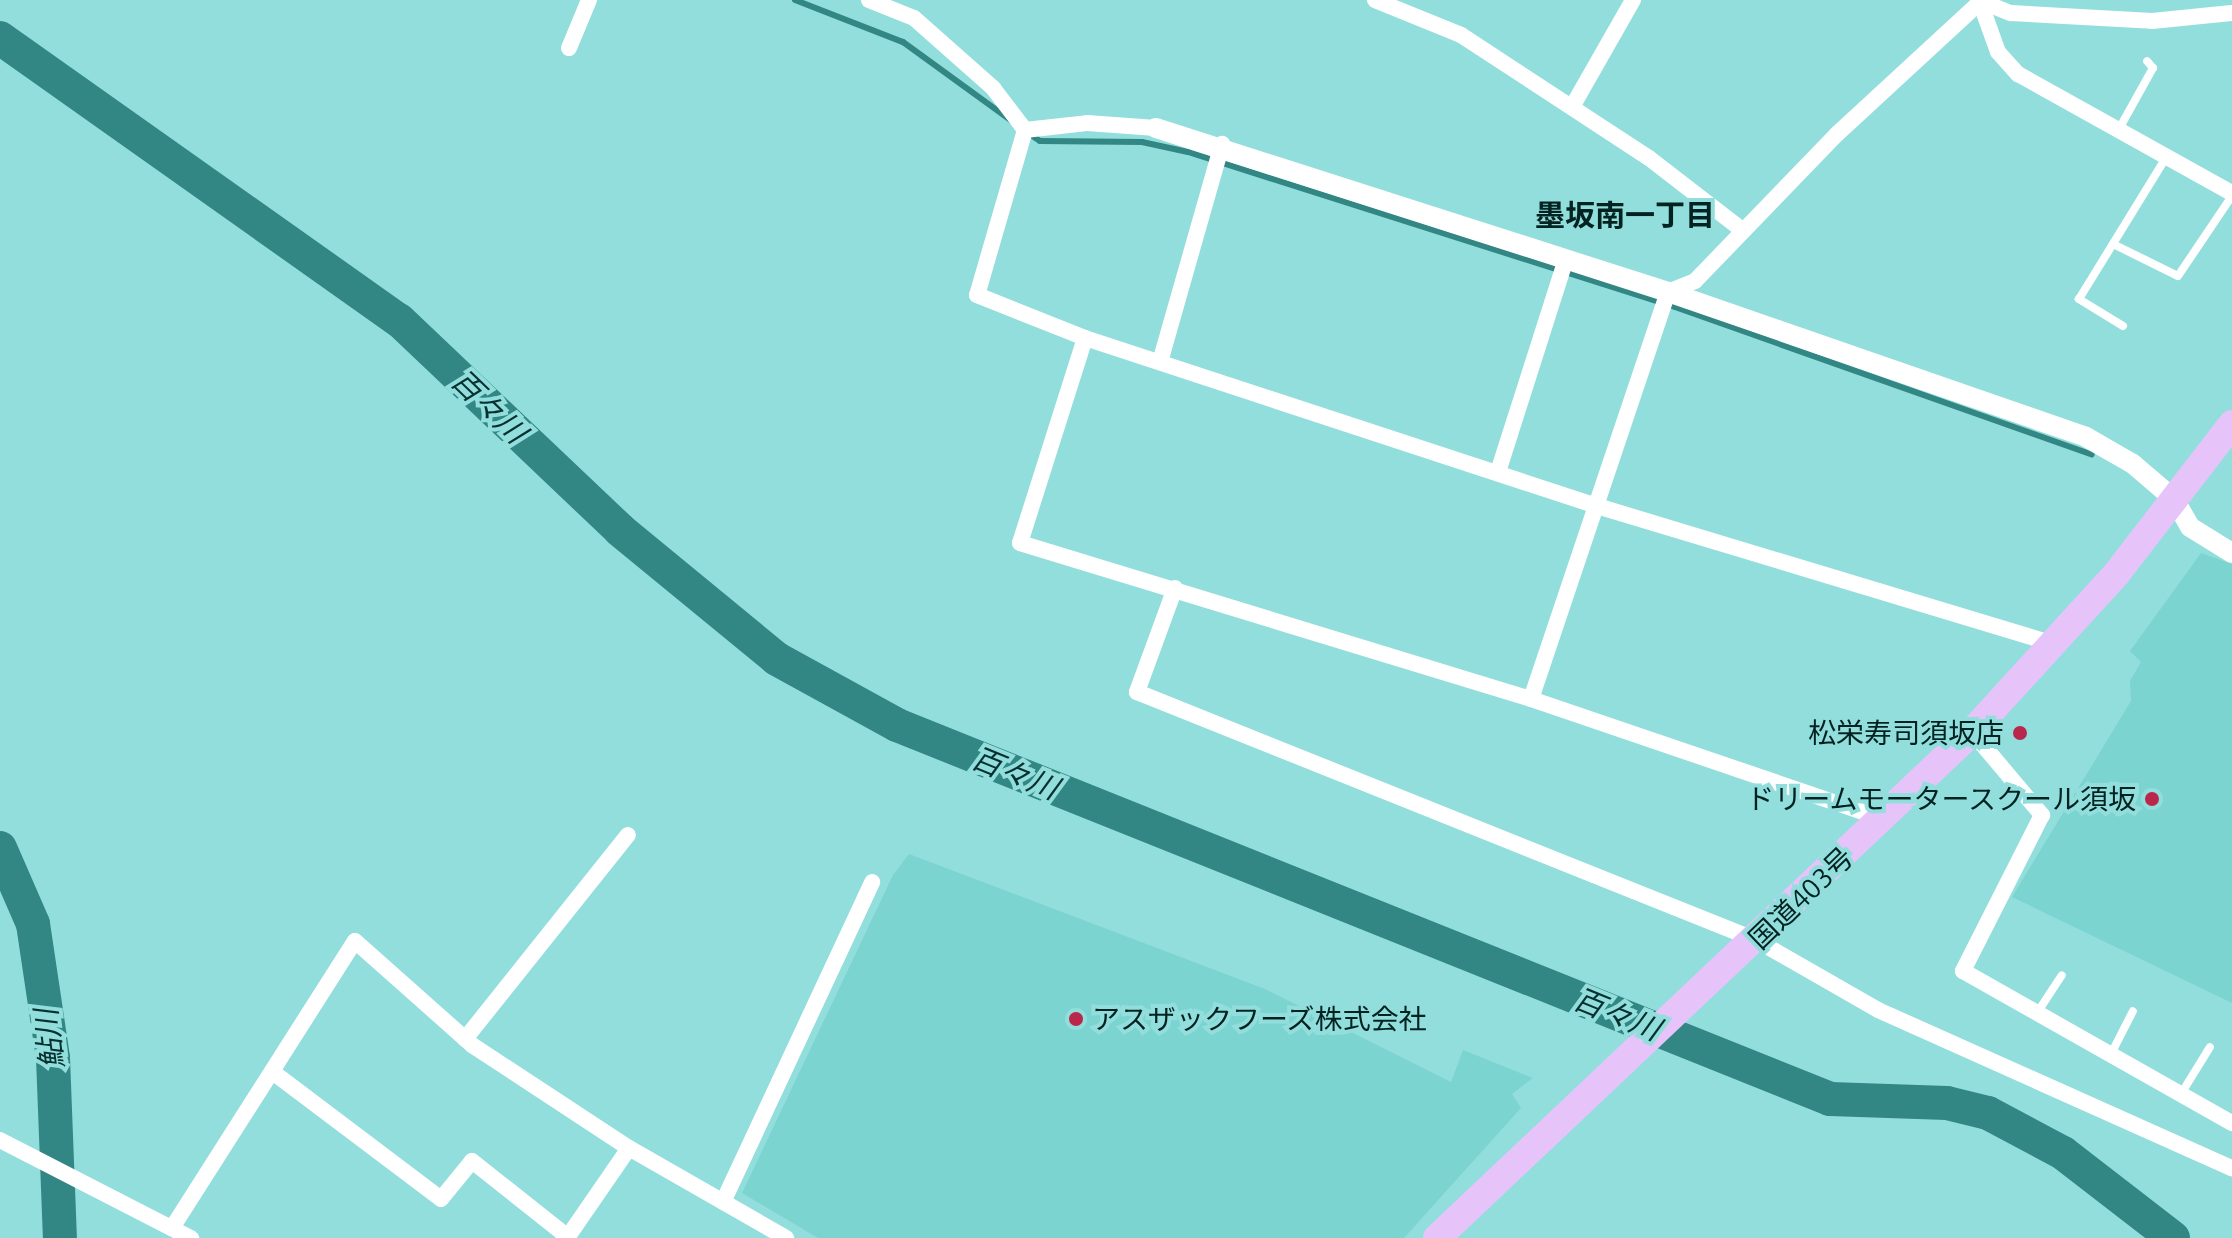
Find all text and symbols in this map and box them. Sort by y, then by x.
district label: 墨坂南一丁目 [1535,197,1715,233]
water label: 百々川 [444,362,534,450]
place label: 松栄寿司須坂店 [1808,716,2004,750]
marker: 松栄寿司須坂店 [2011,724,2029,742]
water label: 百々川 [967,739,1063,807]
place label: ドリームモータースクール須坂 [1744,782,2136,816]
marker: ドリームモータースクール須坂 [2143,790,2161,808]
street label: 国道403号 [1742,840,1860,956]
water label: 百々川 [1569,980,1665,1048]
place label: アスザックフーズ株式会社 [1092,1002,1428,1036]
water label: 鮎川 [27,1007,71,1071]
marker: アスザックフーズ株式会社 [1067,1010,1085,1028]

